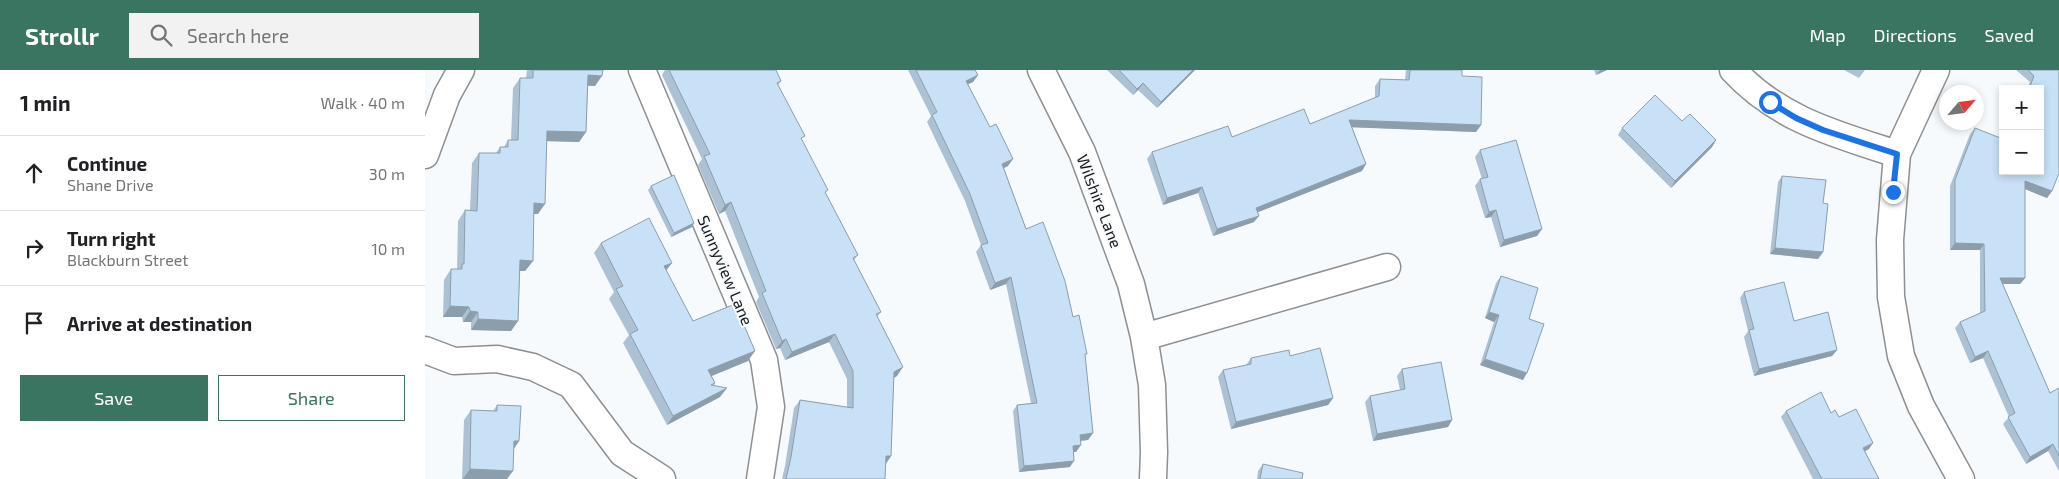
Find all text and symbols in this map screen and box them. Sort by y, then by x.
search box [129,13,479,58]
text: Strollr [25,21,99,50]
icon: search [147,21,175,49]
text: Search here [187,24,289,47]
text: Map [1809,24,1846,46]
text: Directions [1874,24,1957,46]
text: Saved [1985,24,2034,46]
north arrow [1939,85,1984,130]
map controls [1999,85,2044,175]
button: + [1999,85,2044,130]
text: 1 min [20,90,71,115]
route start [1759,91,1782,114]
text: Walk · 40 m [321,93,405,112]
button: − [1999,130,2044,175]
text: Continue [67,152,147,175]
street label: Wilshire Lane [1073,152,1127,250]
icon: ahead [20,159,48,187]
text: 30 m [369,164,405,183]
text: Shane Drive [67,175,154,194]
route end [1882,181,1905,204]
street label: Sunnyview Lane [694,212,758,328]
text: Turn right [67,227,155,250]
icon: right [20,234,48,262]
text: 10 m [371,239,405,258]
text: Blackburn Street [67,250,188,269]
icon: arrive [20,309,48,337]
text: Arrive at destination [67,312,252,335]
button: Save [20,375,208,421]
button: Share [218,375,405,421]

